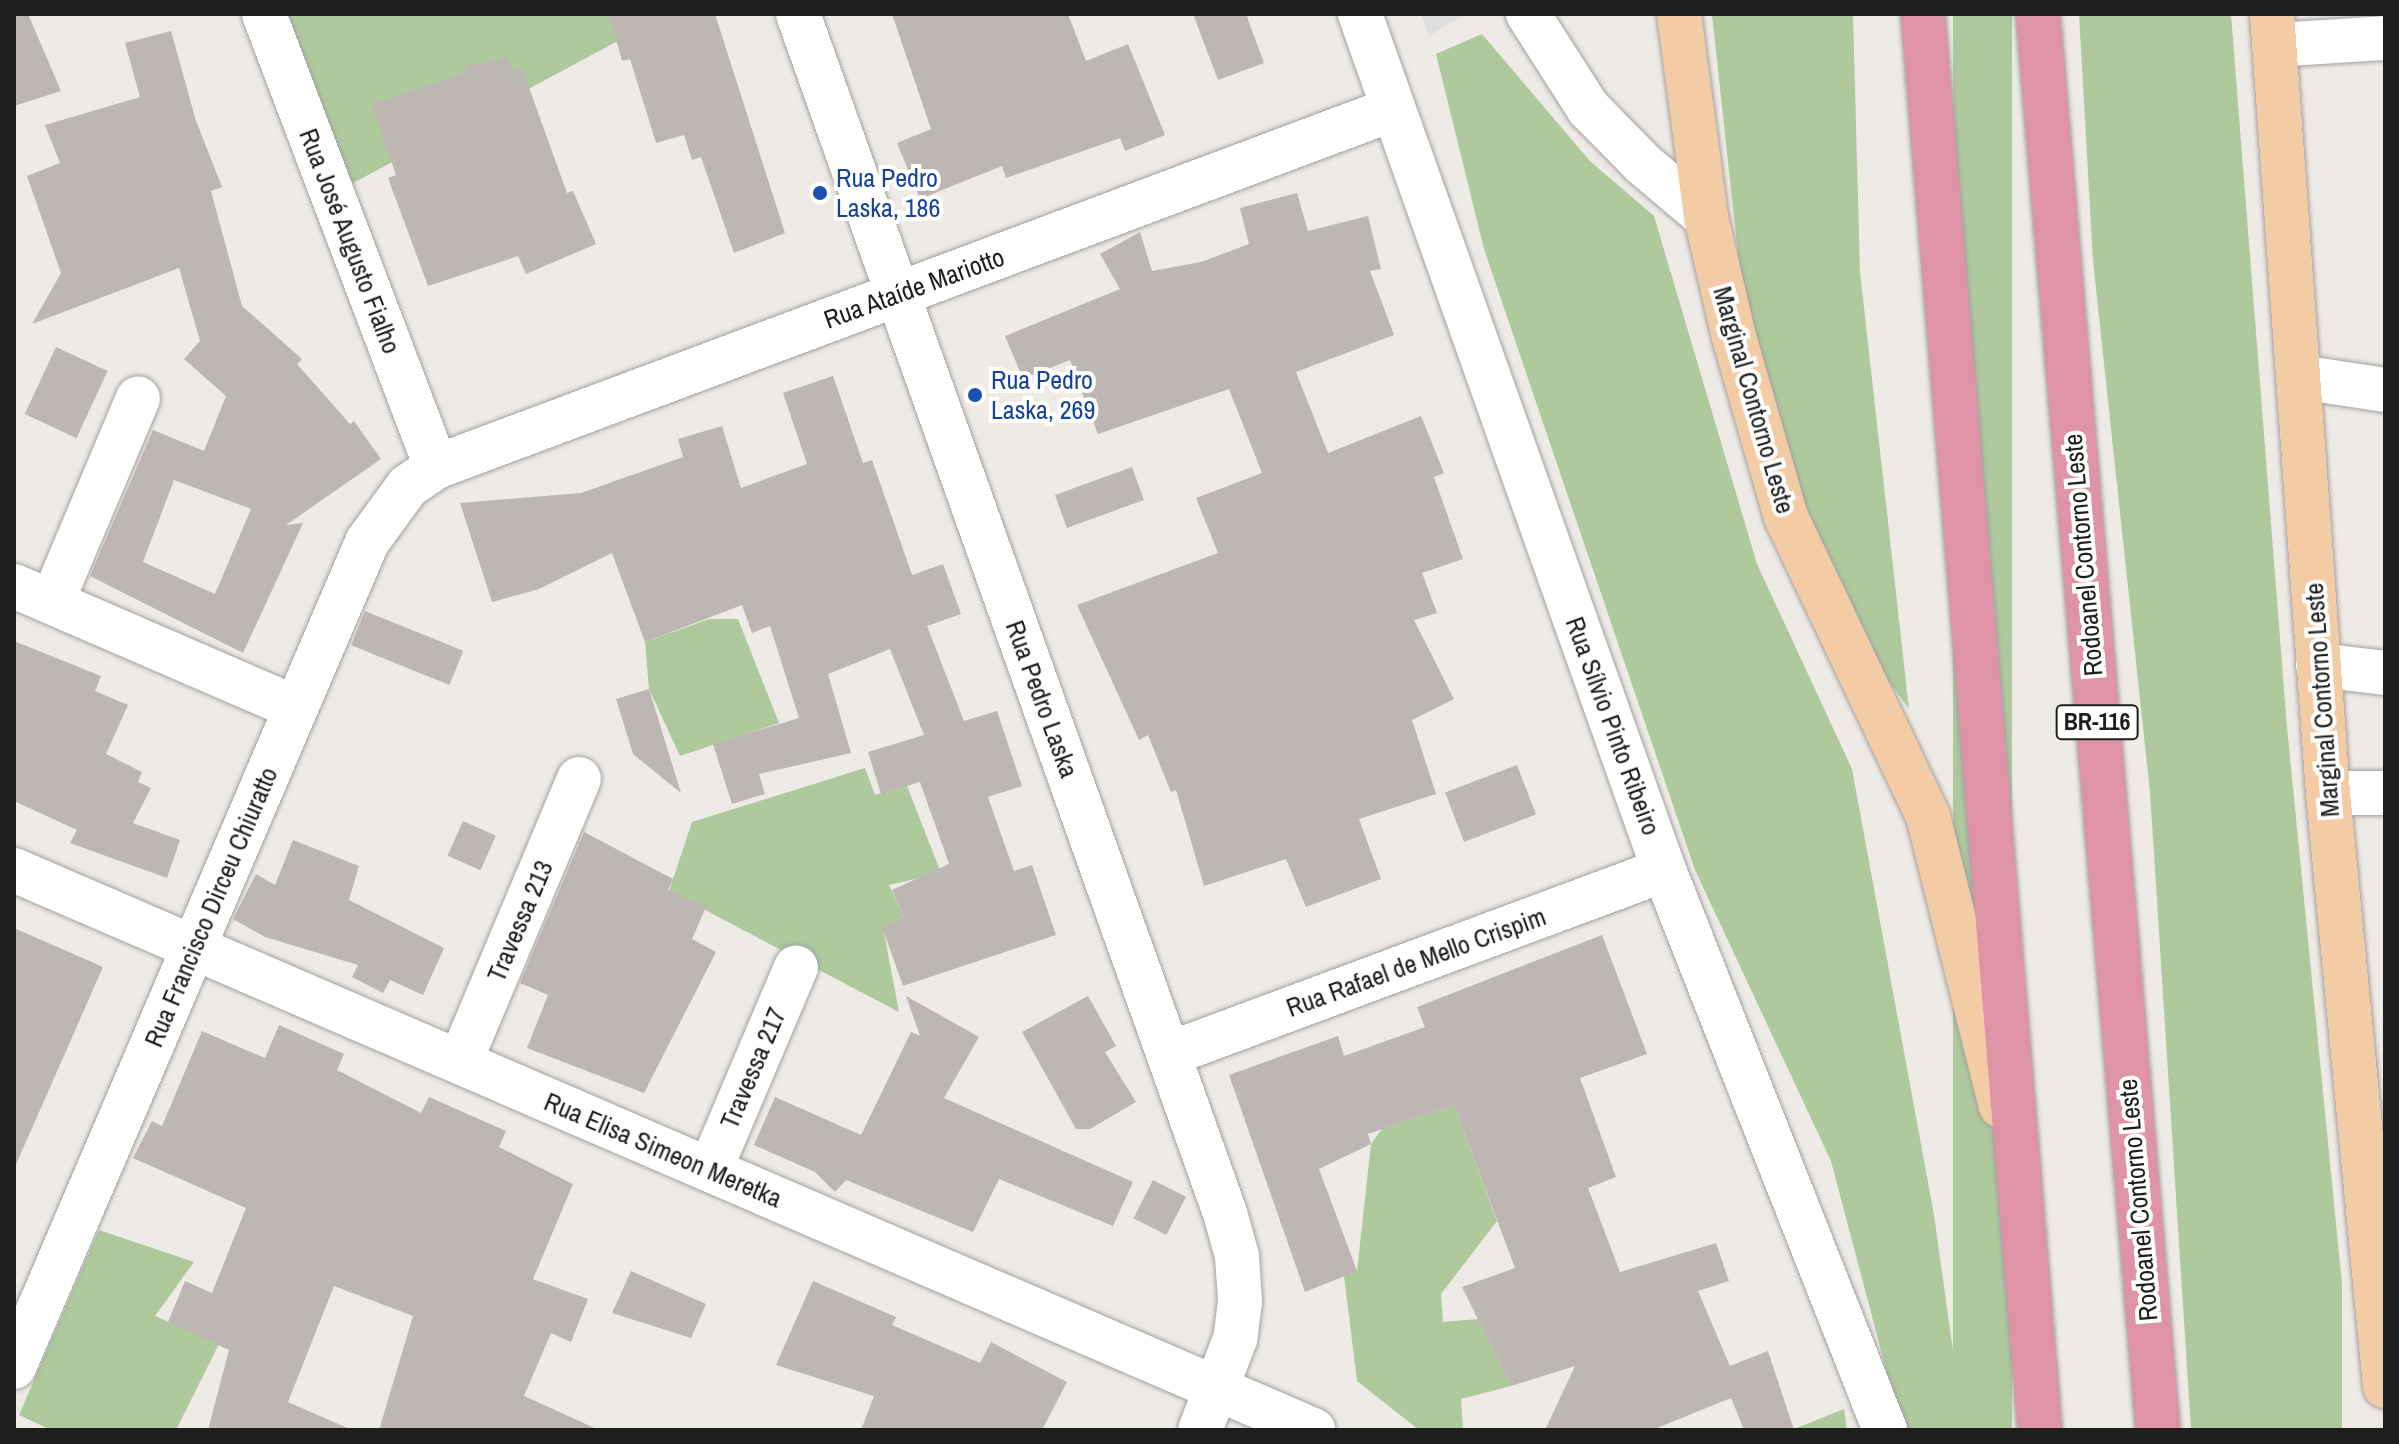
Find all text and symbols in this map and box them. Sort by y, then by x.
street label: Rua José Augusto Fialho [293,124,407,358]
place label: Rua Pedro Laska, 186 [836,162,940,224]
marker: Rua Pedro Laska, 186 [811,184,829,202]
street label: Rua Ataíde Mariotto [819,241,1009,335]
street label: Marginal Contorno Leste [1707,283,1801,517]
place label: Rua Pedro Laska, 269 [991,364,1095,426]
marker: Rua Pedro Laska, 269 [966,386,984,404]
street label: Rodoanel Contorno Leste [2057,433,2109,677]
street label: Marginal Contorno Leste [2298,582,2346,818]
street label: Rua Sílvio Pinto Ribeiro [1559,613,1667,839]
street label: Rua Pedro Laska [999,616,1085,782]
road number: BR-116 [2055,702,2139,742]
street label: Rua Francisco Dirceu Chiuratto [138,762,284,1052]
street label: Travessa 213 [481,856,559,986]
street label: Rua Rafael de Mello Crispim [1282,901,1550,1023]
street label: Travessa 217 [714,1003,792,1133]
street label: Rodoanel Contorno Leste [2112,1078,2164,1322]
street label: Rua Elisa Simeon Meretka [540,1086,786,1214]

